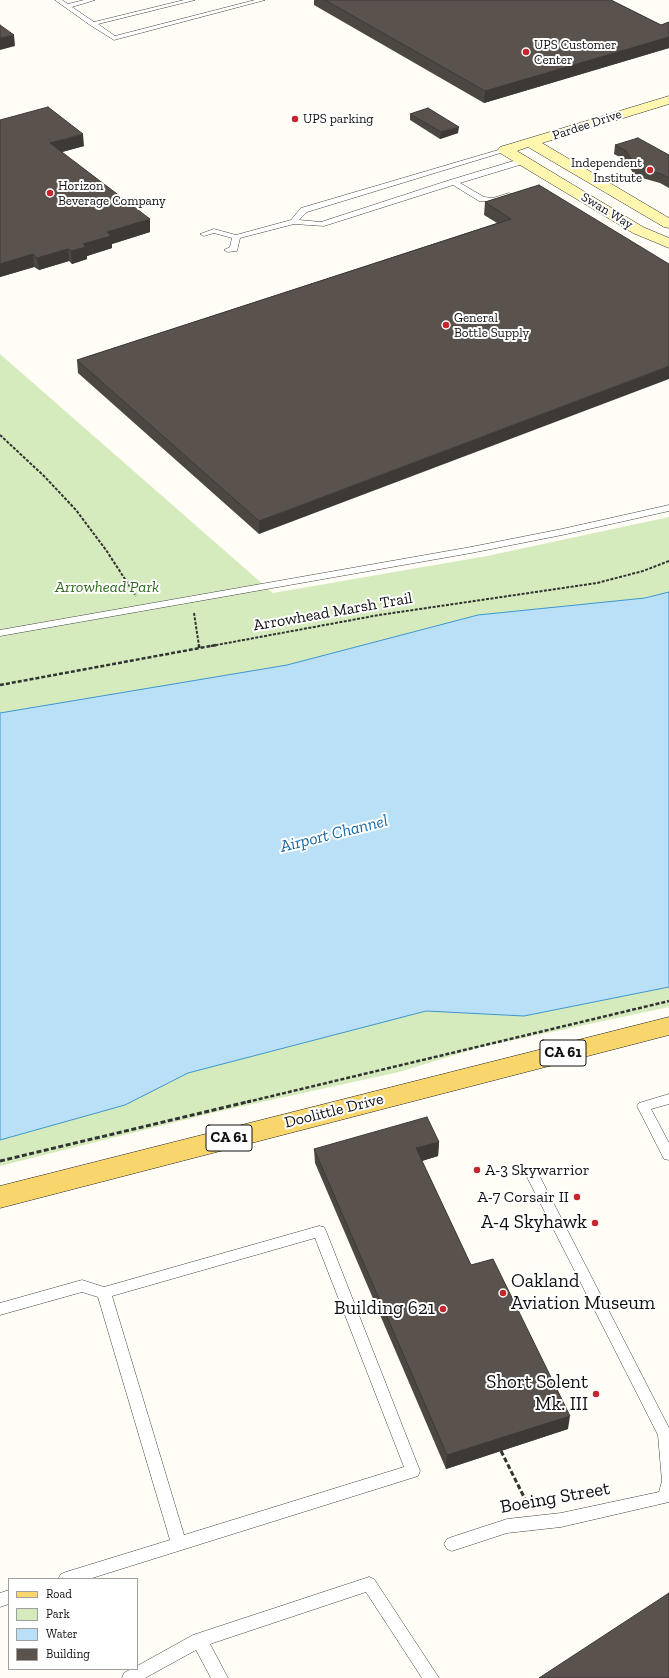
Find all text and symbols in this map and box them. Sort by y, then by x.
place label: UPS Customer Center [534,37,616,68]
marker: UPS Customer Center [521,47,531,57]
street label: Pardee Drive [550,106,624,144]
place label: UPS parking [303,111,373,127]
marker: UPS parking [290,114,300,124]
place label: Independent Institute [571,155,642,186]
marker: Independent Institute [645,165,655,175]
place label: Horizon Beverage Company [58,178,166,209]
marker: Horizon Beverage Company [45,188,55,198]
street label: Swan Way [578,189,636,233]
place label: General Bottle Supply [454,310,529,341]
marker: General Bottle Supply [441,320,451,330]
park label: Arrowhead Park [55,577,159,597]
street label: Arrowhead Marsh Trail [252,589,414,635]
water label: Airport Channel [278,811,390,857]
road number: CA 61 [540,1040,586,1066]
street label: Doolittle Drive [282,1089,386,1133]
road number: CA 61 [206,1125,252,1151]
place label: A-3 Skywarrior [485,1160,589,1180]
marker: A-3 Skywarrior [472,1165,482,1175]
place label: A-7 Corsair II [478,1187,569,1207]
marker: A-7 Corsair II [572,1192,582,1202]
place label: A-4 Skyhawk [481,1212,587,1234]
marker: A-4 Skyhawk [590,1218,600,1228]
place label: Oakland Aviation Museum [511,1271,655,1315]
marker: Oakland Aviation Museum [498,1288,508,1298]
place label: Building 621 [334,1298,435,1320]
marker: Building 621 [438,1304,448,1314]
place label: Short Solent Mk. III [486,1372,588,1416]
marker: Short Solent Mk. III [591,1389,601,1399]
street label: Boeing Street [498,1477,612,1519]
legend [8,1578,138,1670]
text: Road [46,1587,72,1601]
text: Park [46,1607,70,1621]
text: Water [46,1627,78,1641]
text: Building [46,1647,90,1661]

